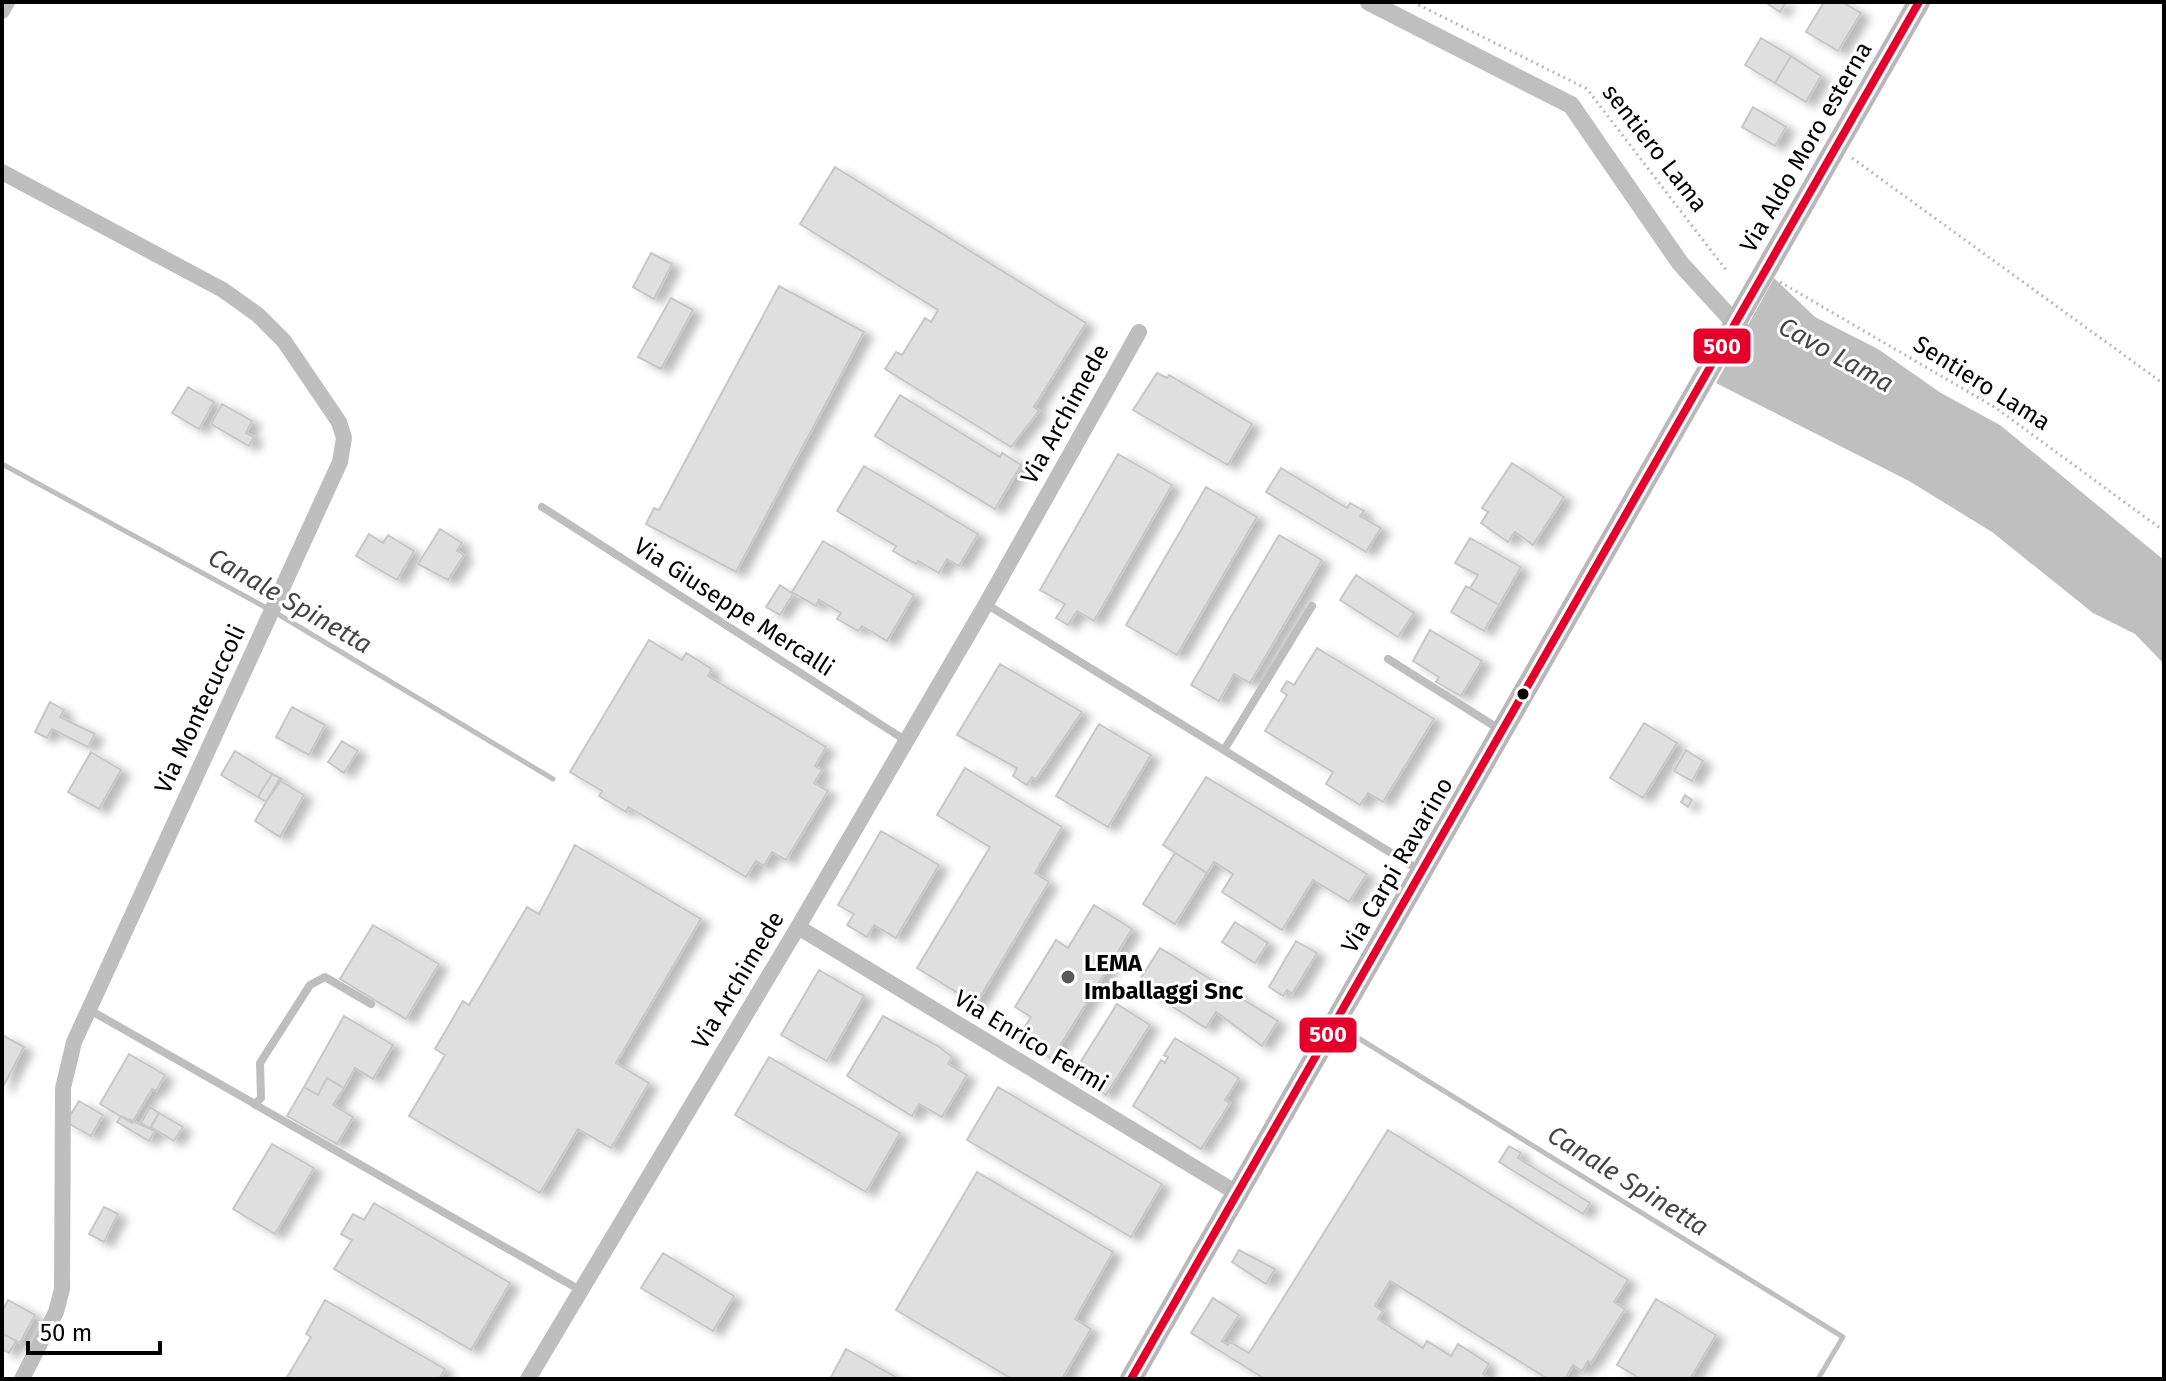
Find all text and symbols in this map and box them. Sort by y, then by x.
street label: Via Aldo Moro esterna [1734,37,1878,257]
street label: sentiero Lama [1597,79,1713,217]
water label: Cavo Lama [1773,311,1899,399]
line badge: 500 [1692,327,1752,365]
street label: Sentiero Lama [1908,330,2056,436]
text: 500 [1703,333,1741,360]
street label: Via Archimede [1015,339,1115,489]
street label: Via Giuseppe Mercalli [629,532,839,682]
water label: Canale Spinetta [203,542,377,660]
street label: Via Montecuccoli [149,620,251,798]
unlabelled marker [1515,686,1531,702]
street label: Via Carpi Ravarino [1335,772,1459,958]
street label: Via Archimede [686,906,790,1054]
place label: LEMA Imballaggi Snc [1084,949,1244,1005]
marker: LEMA Imballaggi Snc [1059,968,1077,986]
street label: Via Enrico Fermi [949,984,1113,1098]
line badge: 500 [1298,1016,1358,1054]
text: 500 [1309,1021,1347,1048]
water label: Canale Spinetta [1542,1119,1714,1243]
scale bar [28,1305,160,1355]
text: 50 m [40,1319,92,1347]

